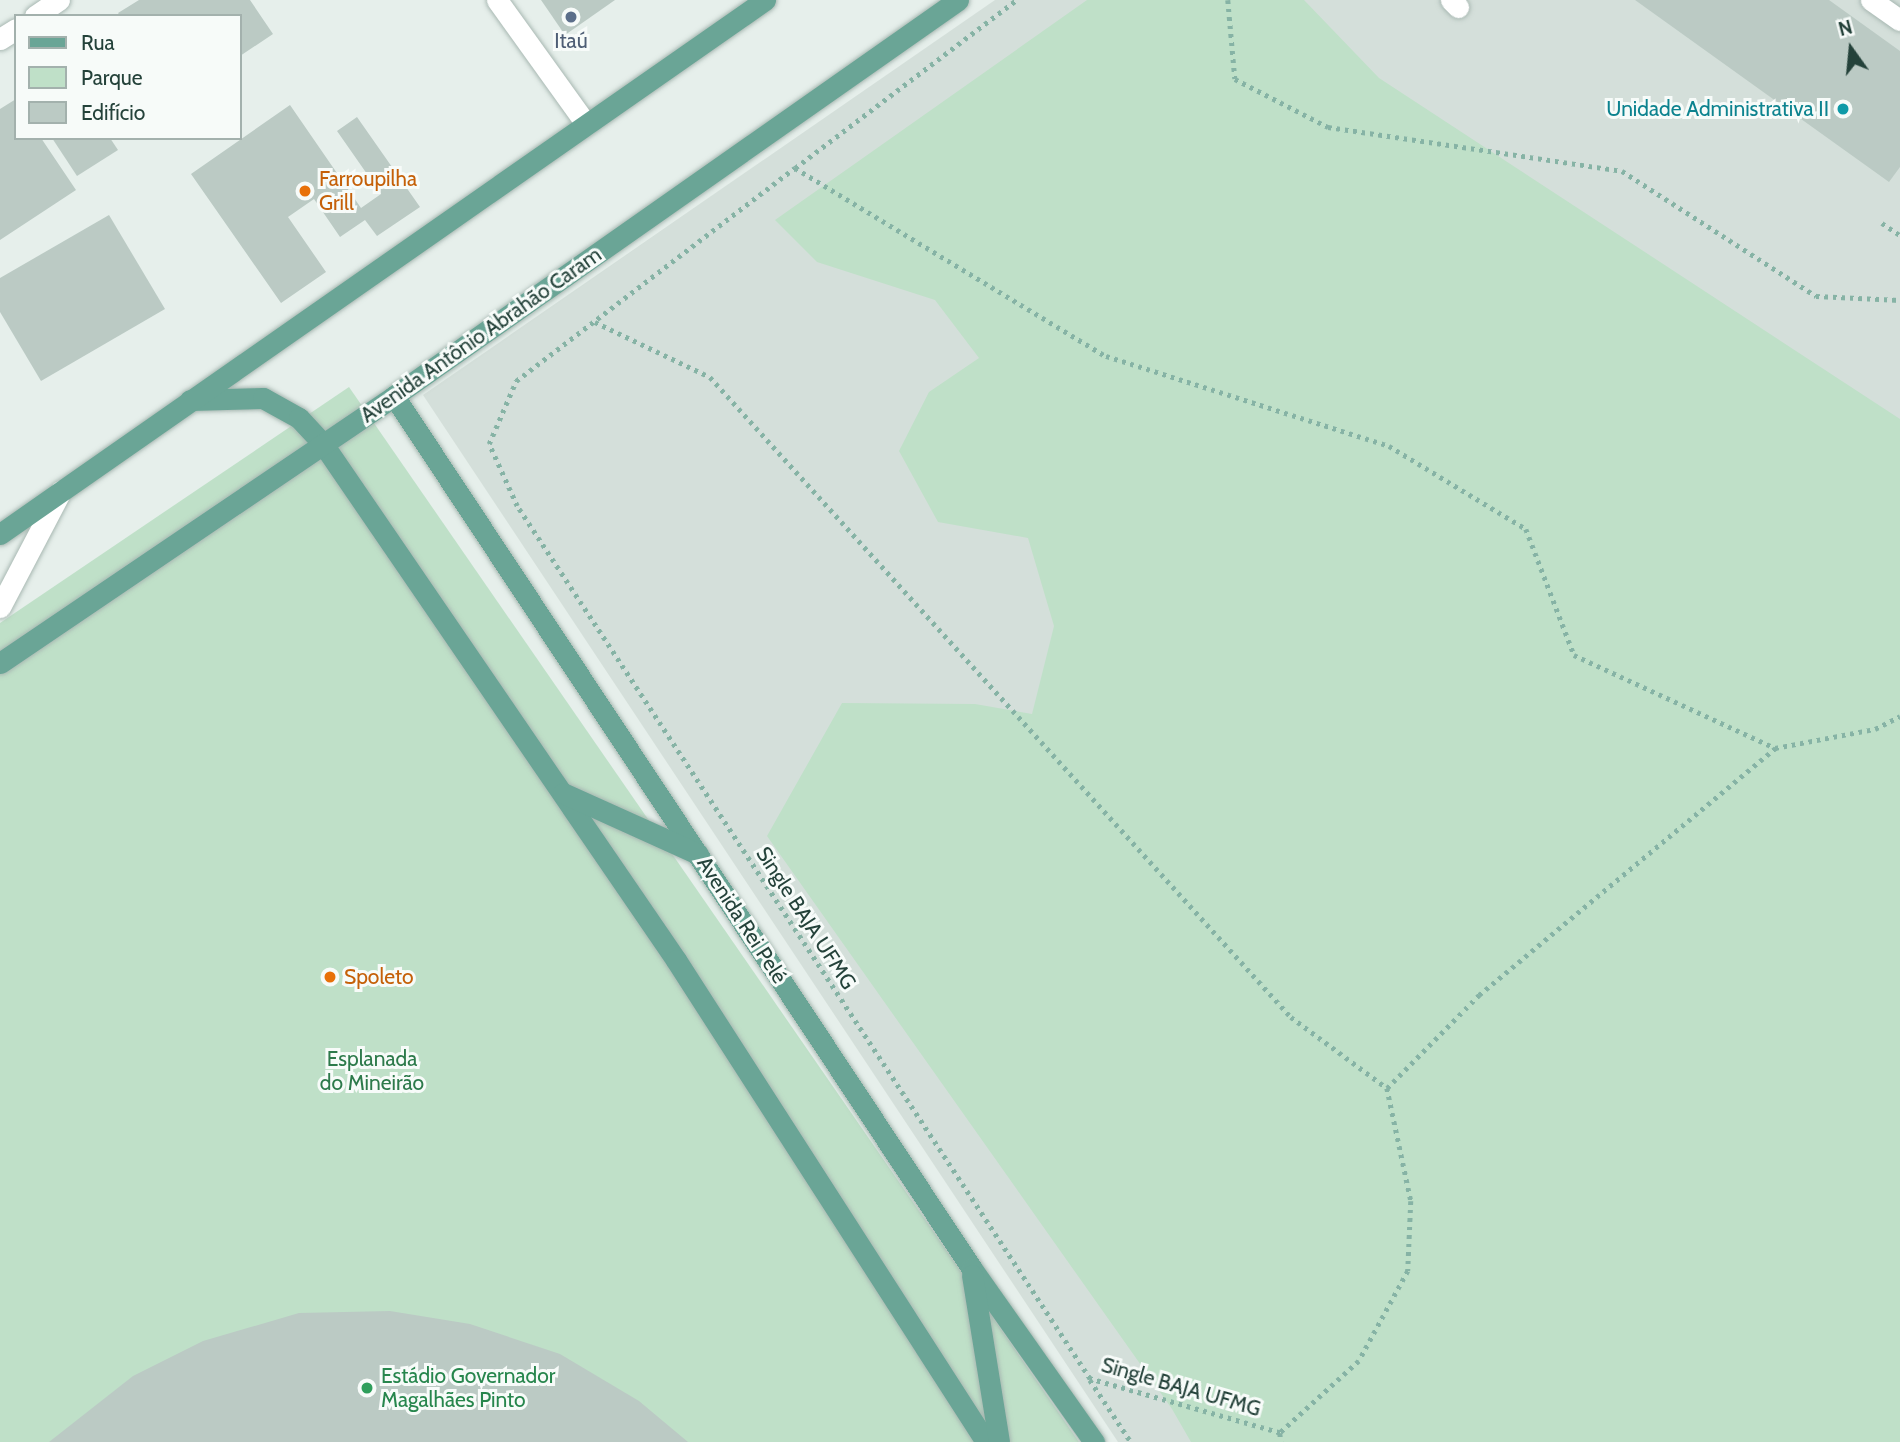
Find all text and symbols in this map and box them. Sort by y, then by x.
marker: Itaú [563,9,579,25]
legend [14,14,242,140]
north arrow [1816,14,1886,84]
text: N [1836,15,1855,41]
place label: Itaú [554,28,588,54]
text: Rua [81,30,115,55]
text: Parque [81,65,143,90]
place label: Unidade Administrativa II [1606,96,1829,122]
text: Edifício [81,100,145,125]
marker: Unidade Administrativa II [1835,101,1851,117]
place label: Farroupilha Grill [319,166,417,216]
marker: Farroupilha Grill [297,183,313,199]
street label: Avenida Antônio Abrahão Caram [356,242,606,428]
street label: Single BAJA UFMG [751,842,861,994]
street label: Avenida Rei Pelé [692,852,792,988]
place label: Spoleto [344,964,414,990]
marker: Spoleto [322,969,338,985]
park label: Esplanada do Mineirão [320,1046,424,1096]
street label: Single BAJA UFMG [1098,1352,1264,1422]
place label: Estádio Governador Magalhães Pinto [381,1363,555,1413]
marker: Estádio Governador Magalhães Pinto [359,1380,375,1396]

